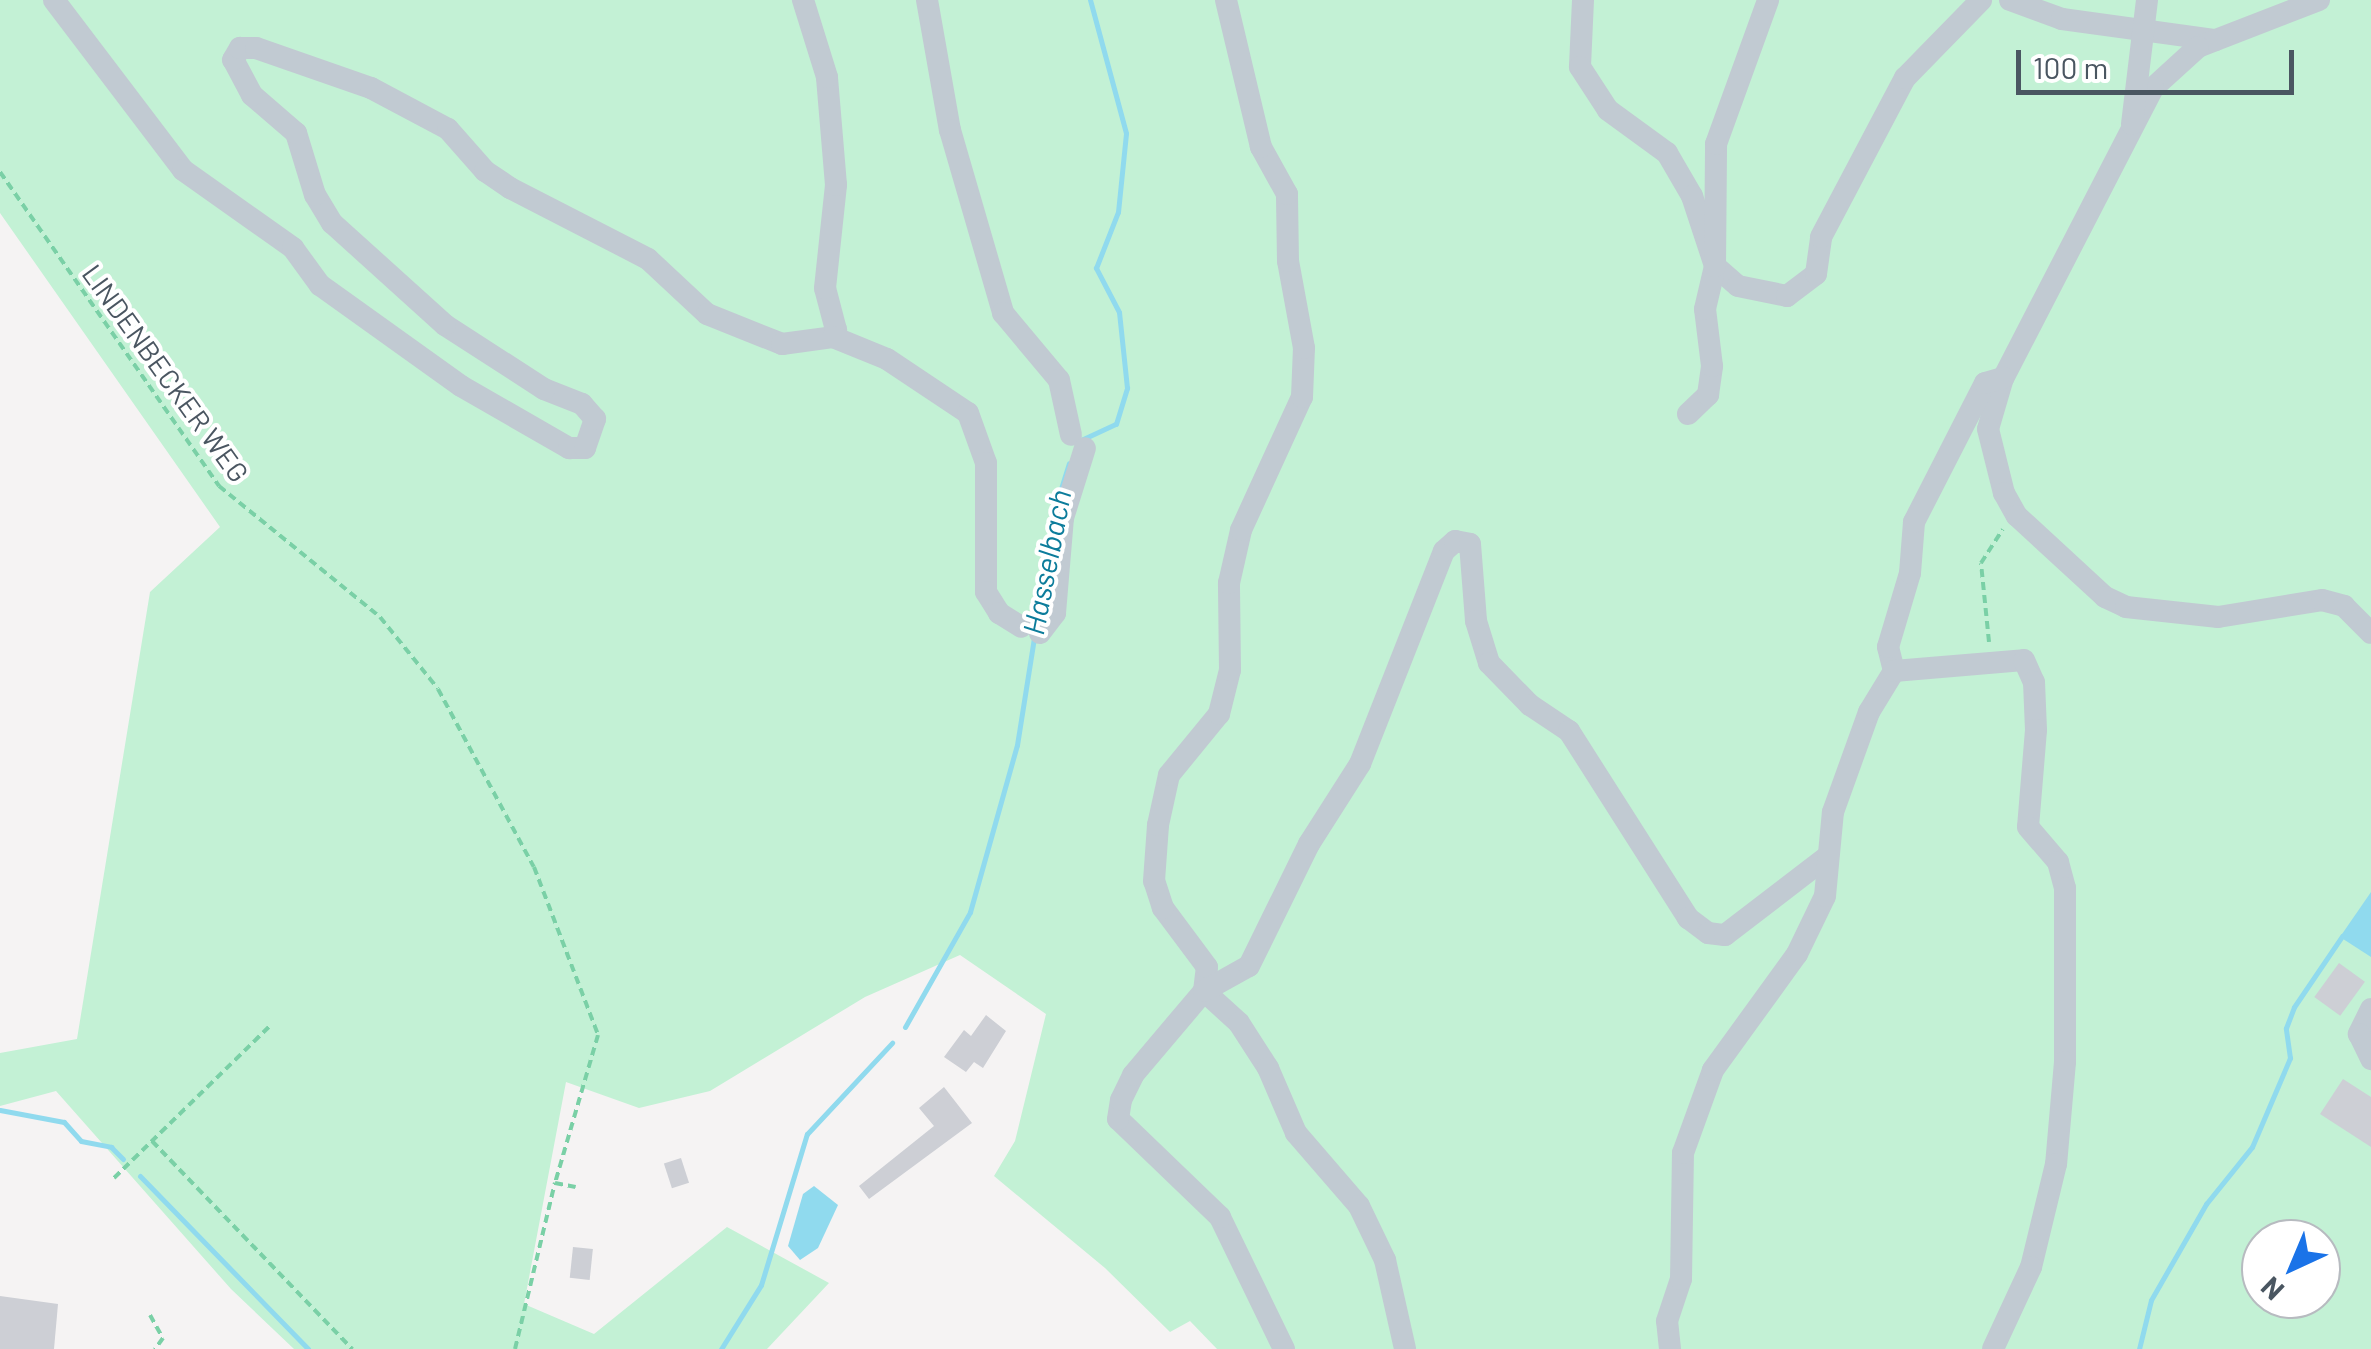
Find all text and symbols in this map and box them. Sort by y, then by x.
scale bar [2021,30,2298,92]
text: 100 m [2033,49,2108,85]
street label: LINDENBECKER WEG [76,258,256,488]
water label: Hasselbach [1014,486,1078,638]
north arrow [2241,1219,2341,1319]
text: N [2253,1270,2290,1308]

